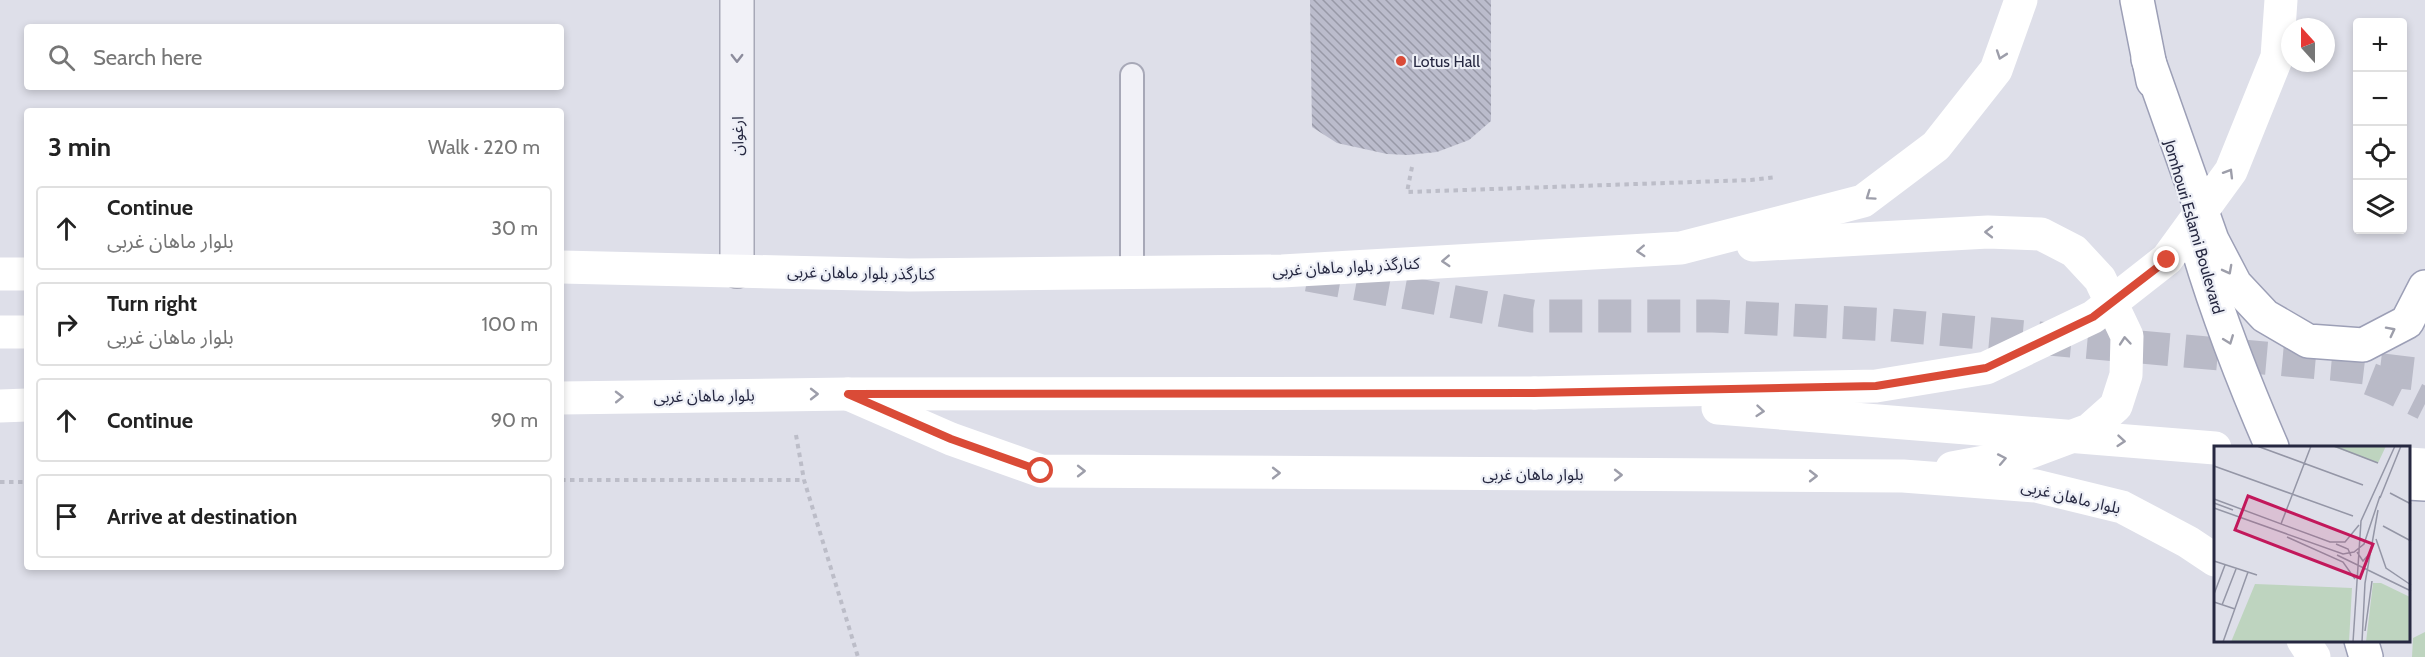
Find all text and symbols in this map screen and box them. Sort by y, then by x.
north arrow [2281,18,2335,72]
map controls [2353,18,2407,234]
button: + [2353,18,2407,72]
search box [24,24,564,90]
icon: search [45,41,78,74]
text: Search here [93,44,202,71]
one-way arrow [1996,49,2009,60]
place label: Lotus Hall [1413,52,1480,71]
one-way arrow [731,54,743,63]
marker: Lotus Hall [1394,54,1408,68]
button: − [2353,72,2407,126]
street label: ارغوان [728,116,747,156]
button: locate [2353,126,2407,180]
text: 3 min [48,131,111,163]
text: Walk · 220 m [428,135,540,159]
street label: Jomhouri Eslami Boulevard [2160,137,2228,316]
one-way arrow [2221,169,2233,179]
button: layers [2353,180,2407,234]
one-way arrow [1866,189,1877,200]
text: Continue [107,194,193,221]
icon: ahead [50,212,83,245]
text: 30 m [491,216,538,240]
one-way arrow [1985,226,1994,238]
text: بلوار ماهان غربی [107,229,234,253]
one-way arrow [1637,244,1646,257]
route end [2153,246,2179,272]
street label: کنارگذر بلوار ماهان غربی [1272,254,1421,280]
one-way arrow [1442,255,1451,268]
street label: کنارگذر بلوار ماهان غربی [787,262,936,284]
one-way arrow [2221,264,2232,275]
text: Turn right [107,290,197,317]
icon: right [50,308,83,341]
text: 100 m [482,312,538,336]
text: بلوار ماهان غربی [107,325,234,349]
one-way arrow [2384,327,2395,338]
one-way arrow [2221,334,2234,345]
one-way arrow [2119,336,2132,345]
street label: بلوار ماهان غربی [653,386,755,406]
one-way arrow [810,388,819,401]
one-way arrow [615,391,624,403]
icon: ahead [50,404,83,437]
one-way arrow [1755,404,1764,417]
text: Continue [107,407,193,434]
text: 90 m [491,408,538,432]
one-way arrow [2117,434,2126,447]
inset map [2214,446,2410,642]
one-way arrow [1996,453,2006,466]
route start [1027,457,1053,483]
one-way arrow [1076,465,1085,478]
street label: بلوار ماهان غربی [1482,465,1584,484]
one-way arrow [1271,467,1280,479]
one-way arrow [1613,469,1622,481]
one-way arrow [1808,470,1817,482]
street label: بلوار ماهان غربی [2019,476,2123,518]
icon: arrive [50,500,83,533]
text: Arrive at destination [107,503,297,530]

